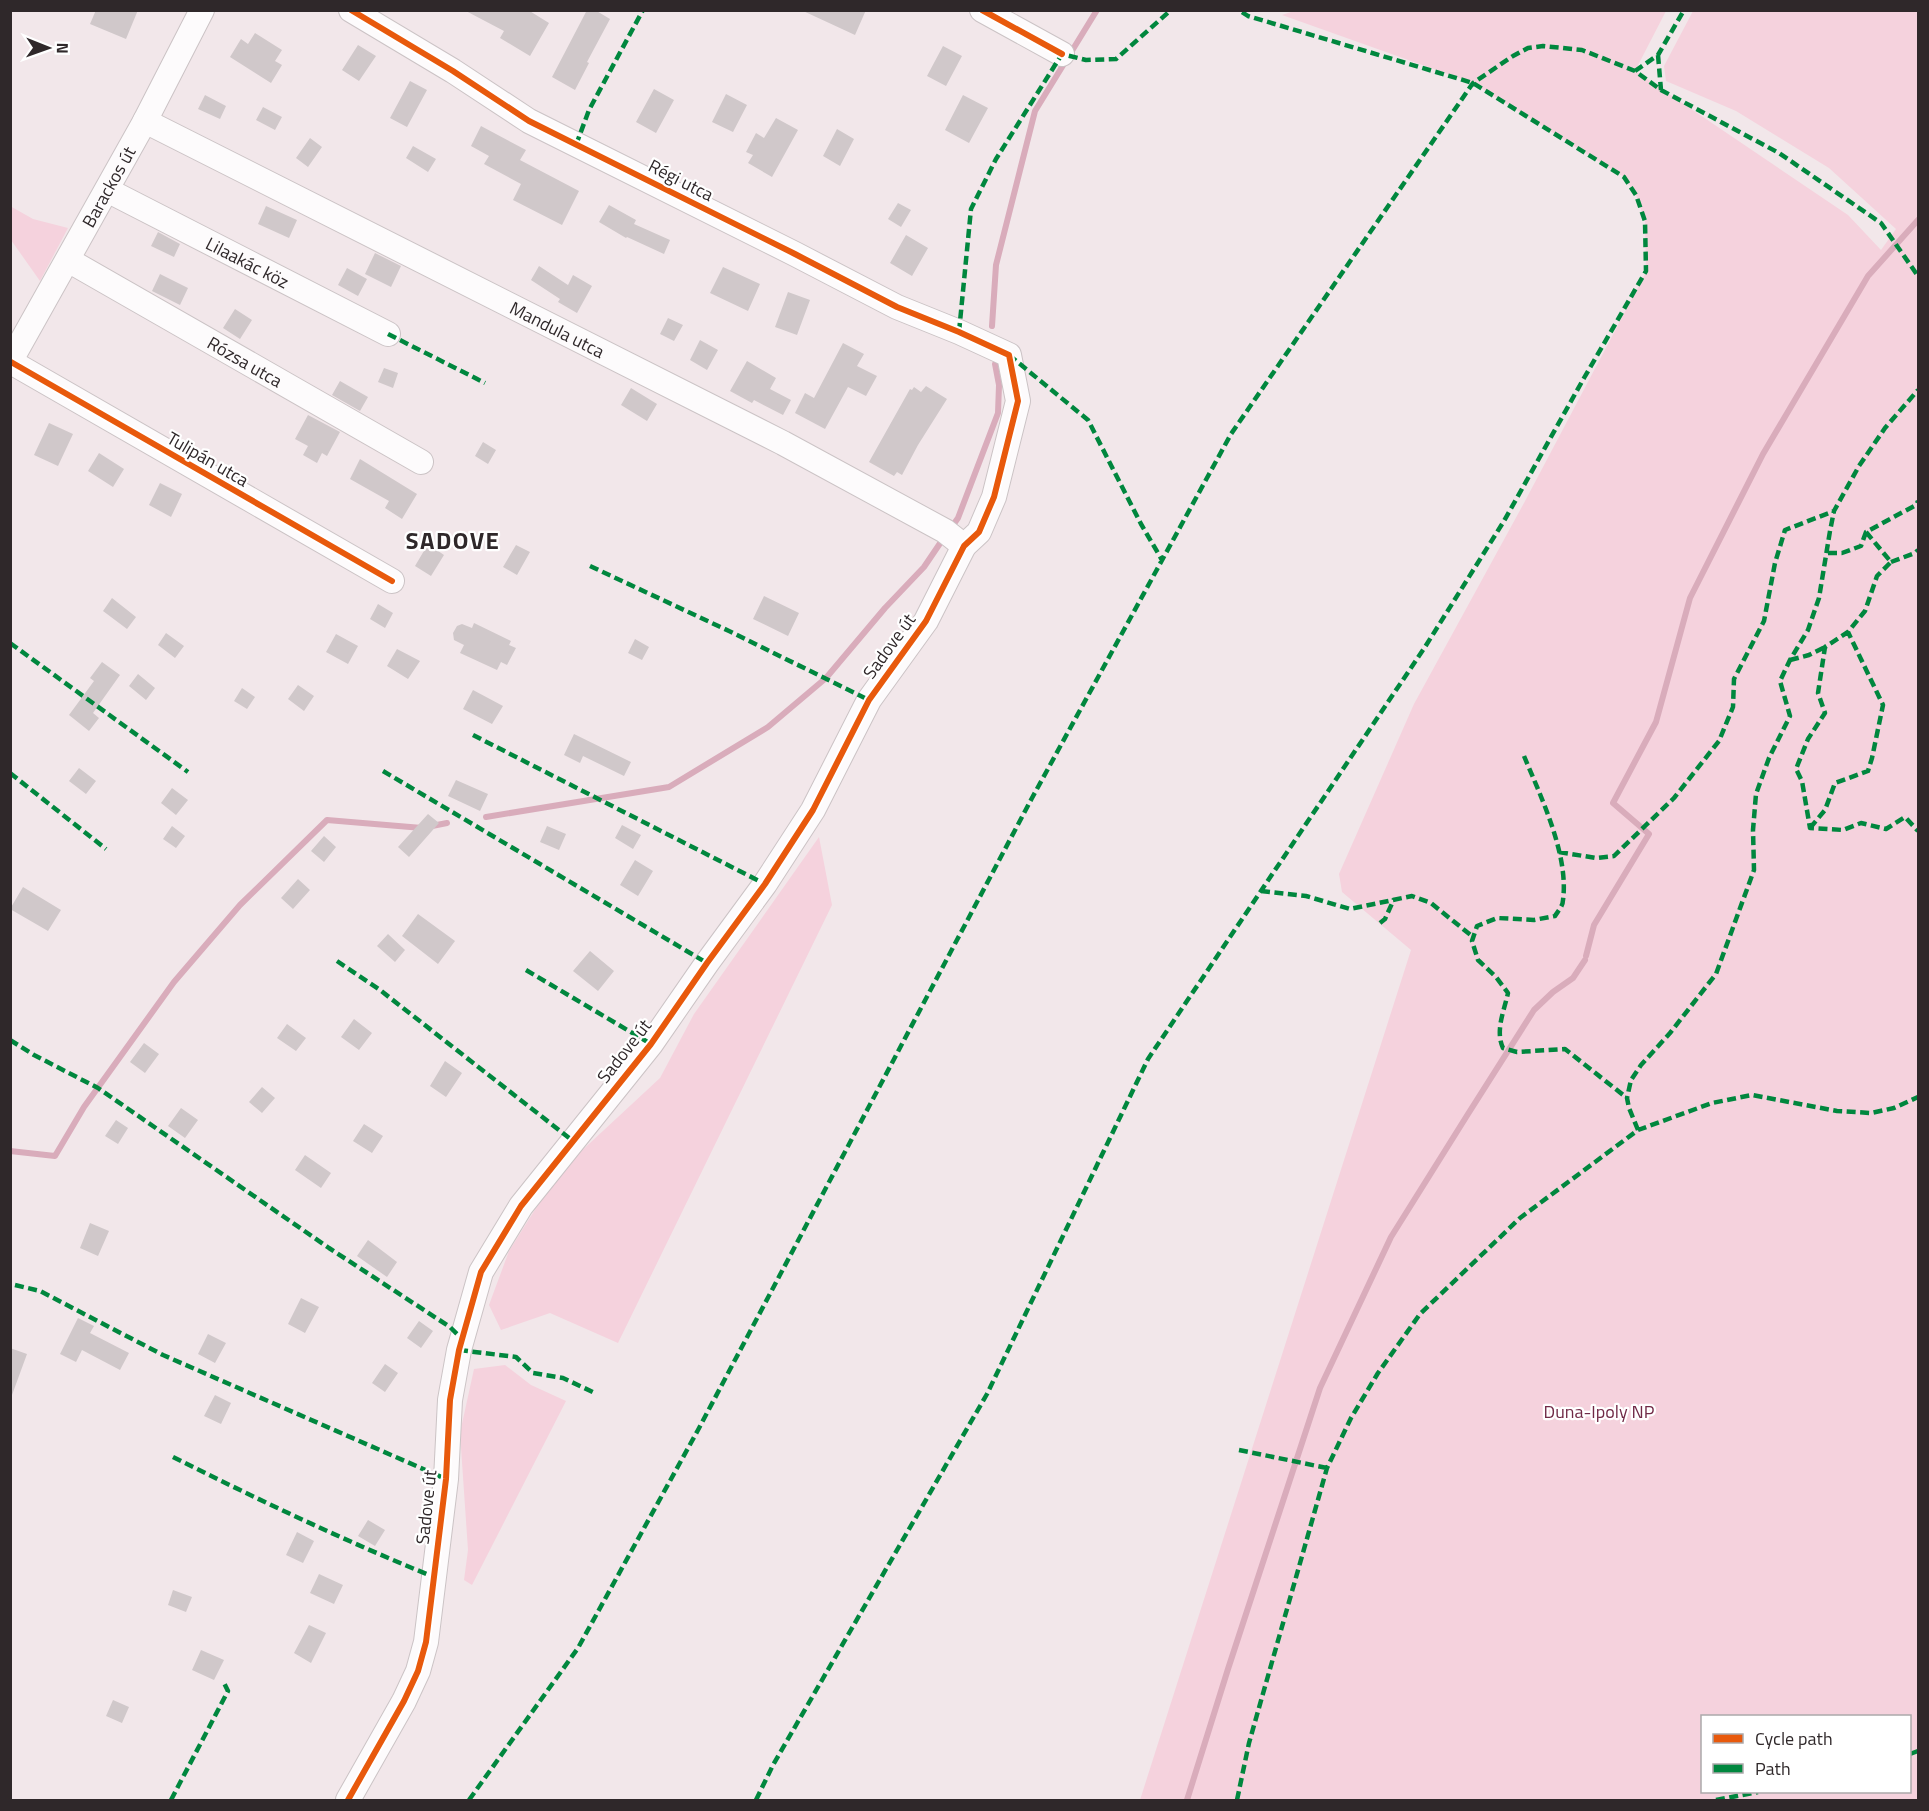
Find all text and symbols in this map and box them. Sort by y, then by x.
north arrow [18,18,78,78]
text: N [51,43,75,54]
street label: Barackos út [75,140,142,232]
street label: Régi utca [644,152,718,208]
street label: Lilaakác köz [201,229,294,295]
street label: Mandula utca [505,294,609,364]
street label: Rózsa utca [202,329,288,394]
street label: Tulipán utca [162,425,254,493]
district label: SADOVE [406,522,500,558]
street label: Sadove út [856,607,922,684]
street label: Sadove út [590,1013,658,1089]
park label: Duna-Ipoly NP [1544,1398,1655,1425]
street label: Sadove út [409,1468,443,1546]
legend [1701,1715,1911,1793]
text: Cycle path [1755,1725,1833,1752]
text: Path [1755,1755,1791,1782]

